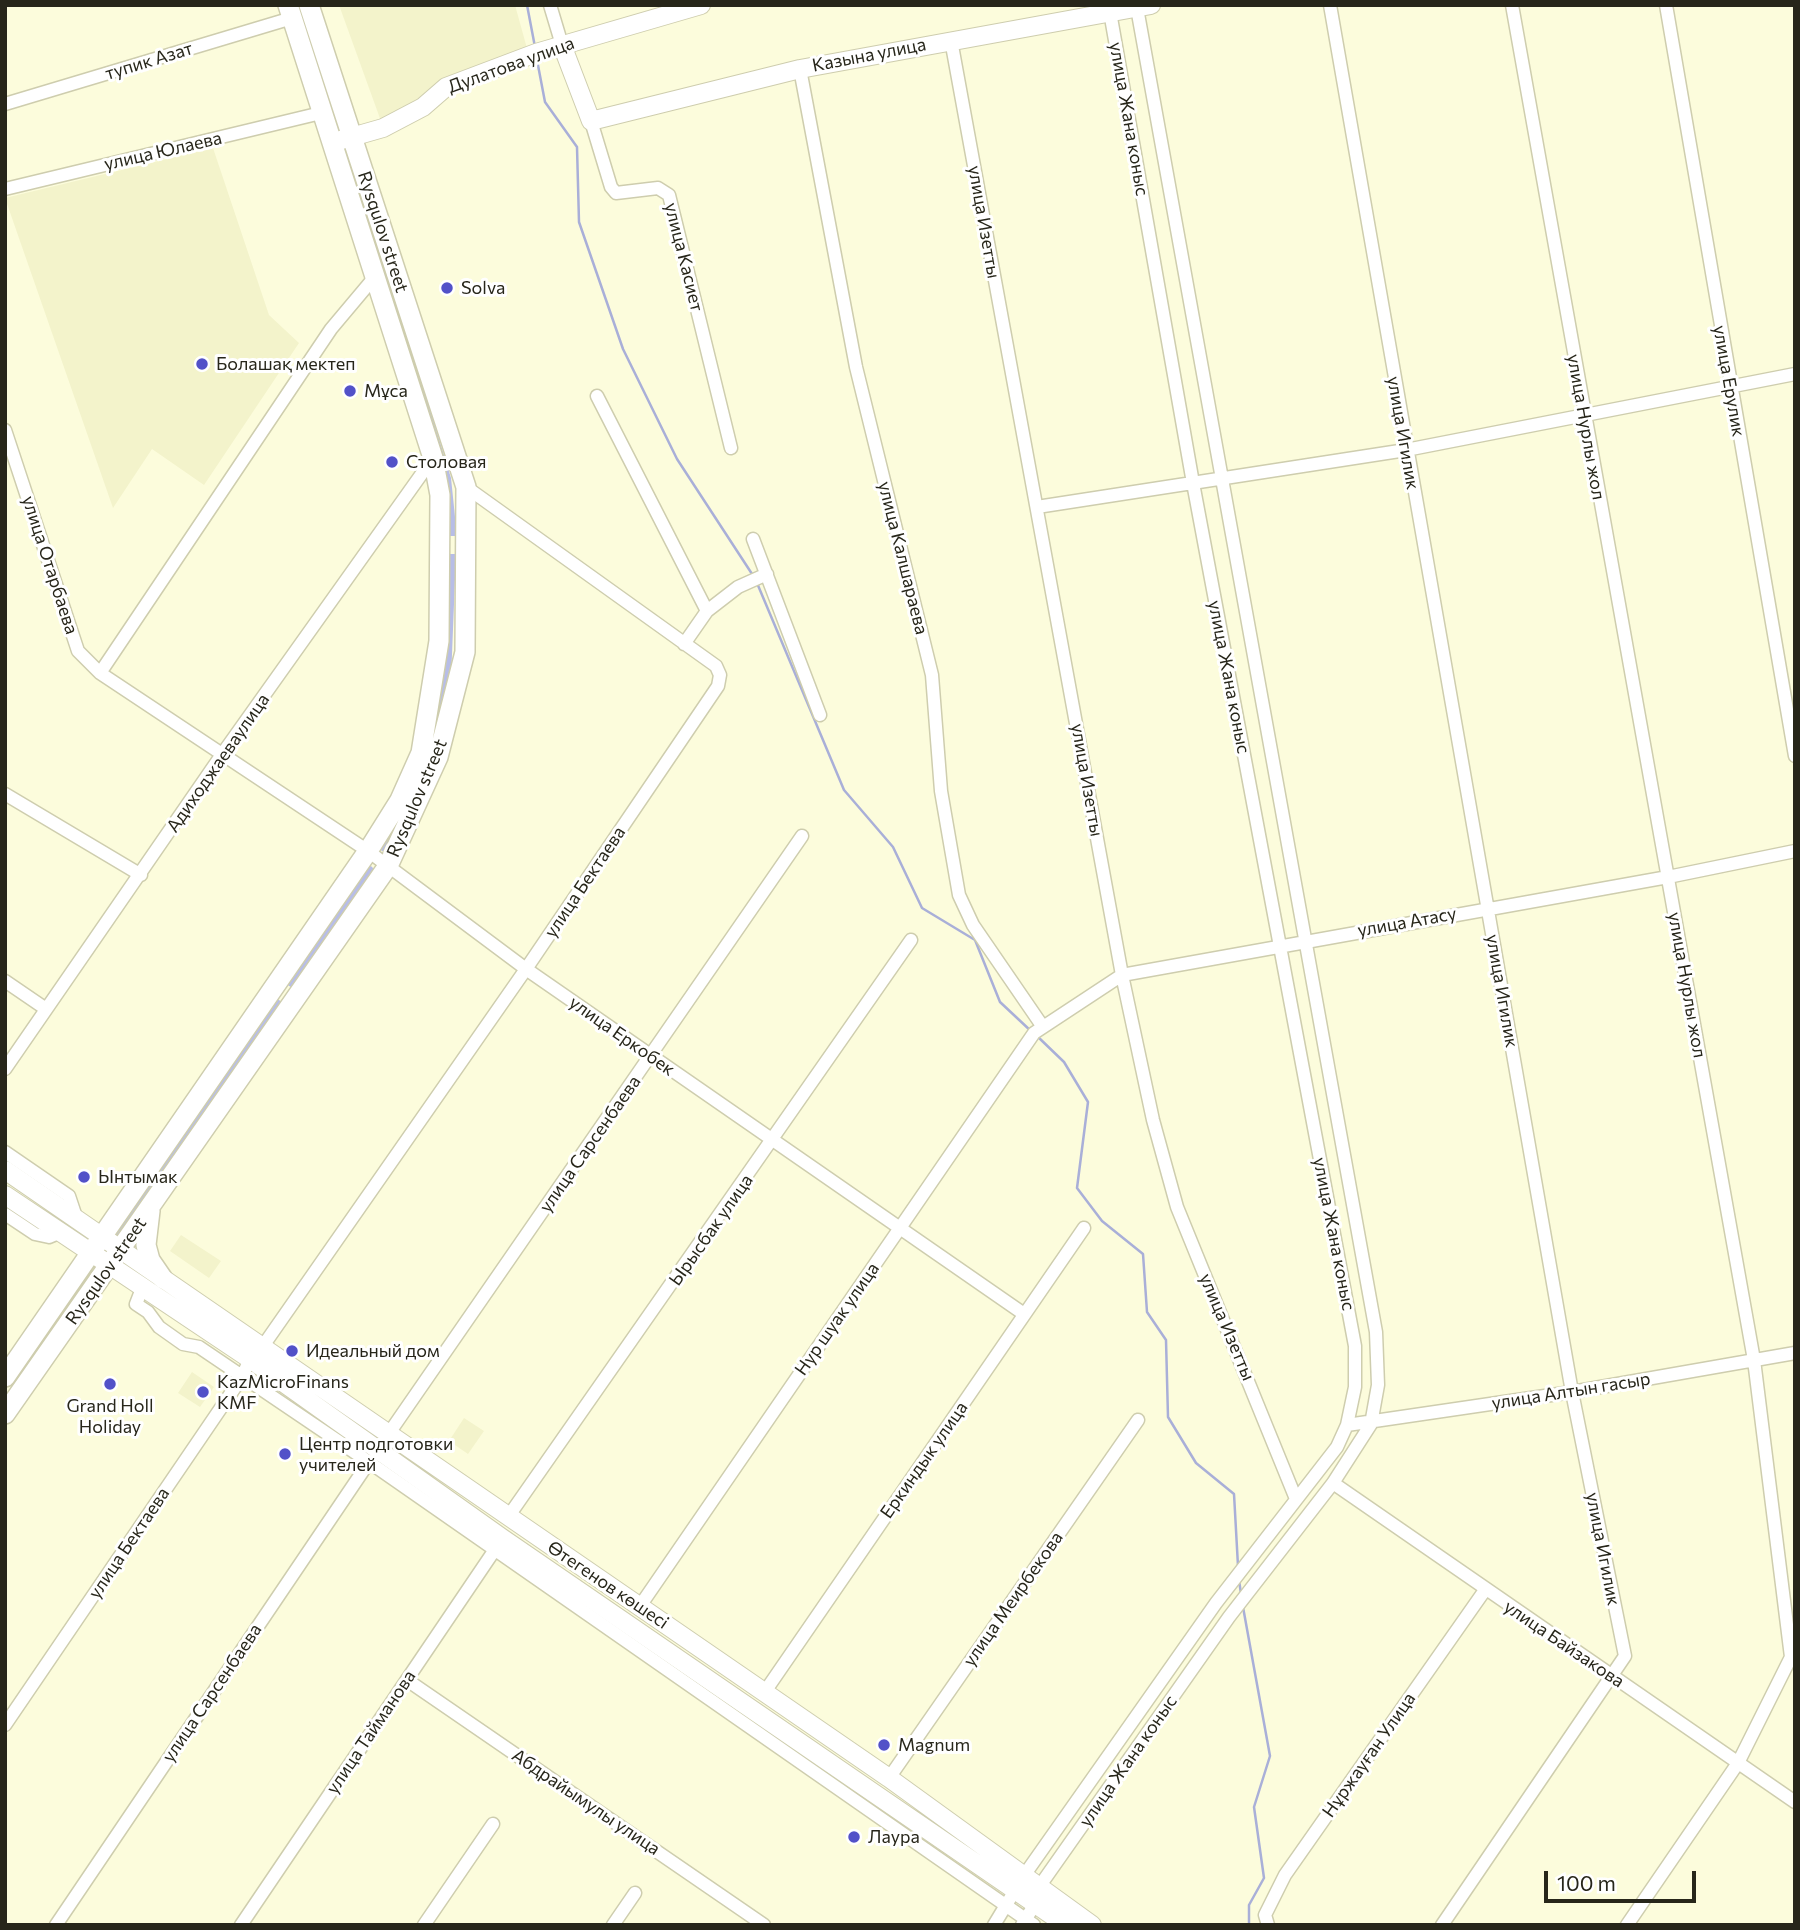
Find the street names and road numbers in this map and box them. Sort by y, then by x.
street label: Дулатова улица [445,32,577,98]
street label: Казына улица [810,33,928,77]
street label: тупик Азат [103,37,195,85]
street label: улица Жана коныс [1105,40,1153,198]
street label: улица Юлаева [102,127,224,175]
street label: улица Изетты [963,164,1005,280]
street label: Rysqulov street [353,169,413,295]
street label: улица Касиет [660,200,708,314]
street label: улица Ерулик [1709,324,1749,438]
street label: улица Нурлы жол [1563,352,1609,502]
street label: улица Игилик [1382,375,1424,491]
street label: улица Калшараева [874,479,932,637]
street label: улица Отарбаева [17,493,83,637]
street label: улица Жана коныс [1204,598,1254,756]
street label: Адиходжаеваулица [162,689,274,837]
street label: улица Изетты [1066,722,1108,838]
street label: Rysqulov street [382,736,452,860]
street label: улица Бектаева [540,822,630,942]
street label: улица Атасу [1356,903,1458,941]
street label: улица Нурлы жол [1664,910,1710,1060]
street label: улица Игилик [1481,933,1523,1049]
street label: улица Еркобек [565,992,679,1080]
street label: улица Сарсенбаева [535,1071,645,1217]
street label: улица Жана коныс [1309,1155,1359,1313]
street label: Ырысбак улица [665,1170,757,1290]
street label: Rysqulov street [61,1213,151,1329]
street label: Нур шуак улица [790,1259,884,1379]
street label: улица Изетты [1195,1270,1259,1384]
street label: улица Алтын гасыр [1490,1368,1652,1414]
street label: Еркиндык улица [876,1398,972,1522]
street label: улица Бектаева [84,1483,174,1603]
street label: улица Игилик [1581,1491,1625,1607]
street label: улица Меирбекова [958,1527,1068,1671]
street label: Өтегенов көшесі [543,1536,673,1634]
street label: улица Байзакова [1500,1596,1628,1692]
street label: улица Сарсенбаева [158,1620,266,1766]
street label: улица Тайманова [322,1666,420,1798]
street label: Нұржауған Улица [1318,1688,1420,1822]
street label: улица Жана коныс [1074,1691,1182,1831]
street label: Абдрайымулы улица [508,1744,664,1860]

